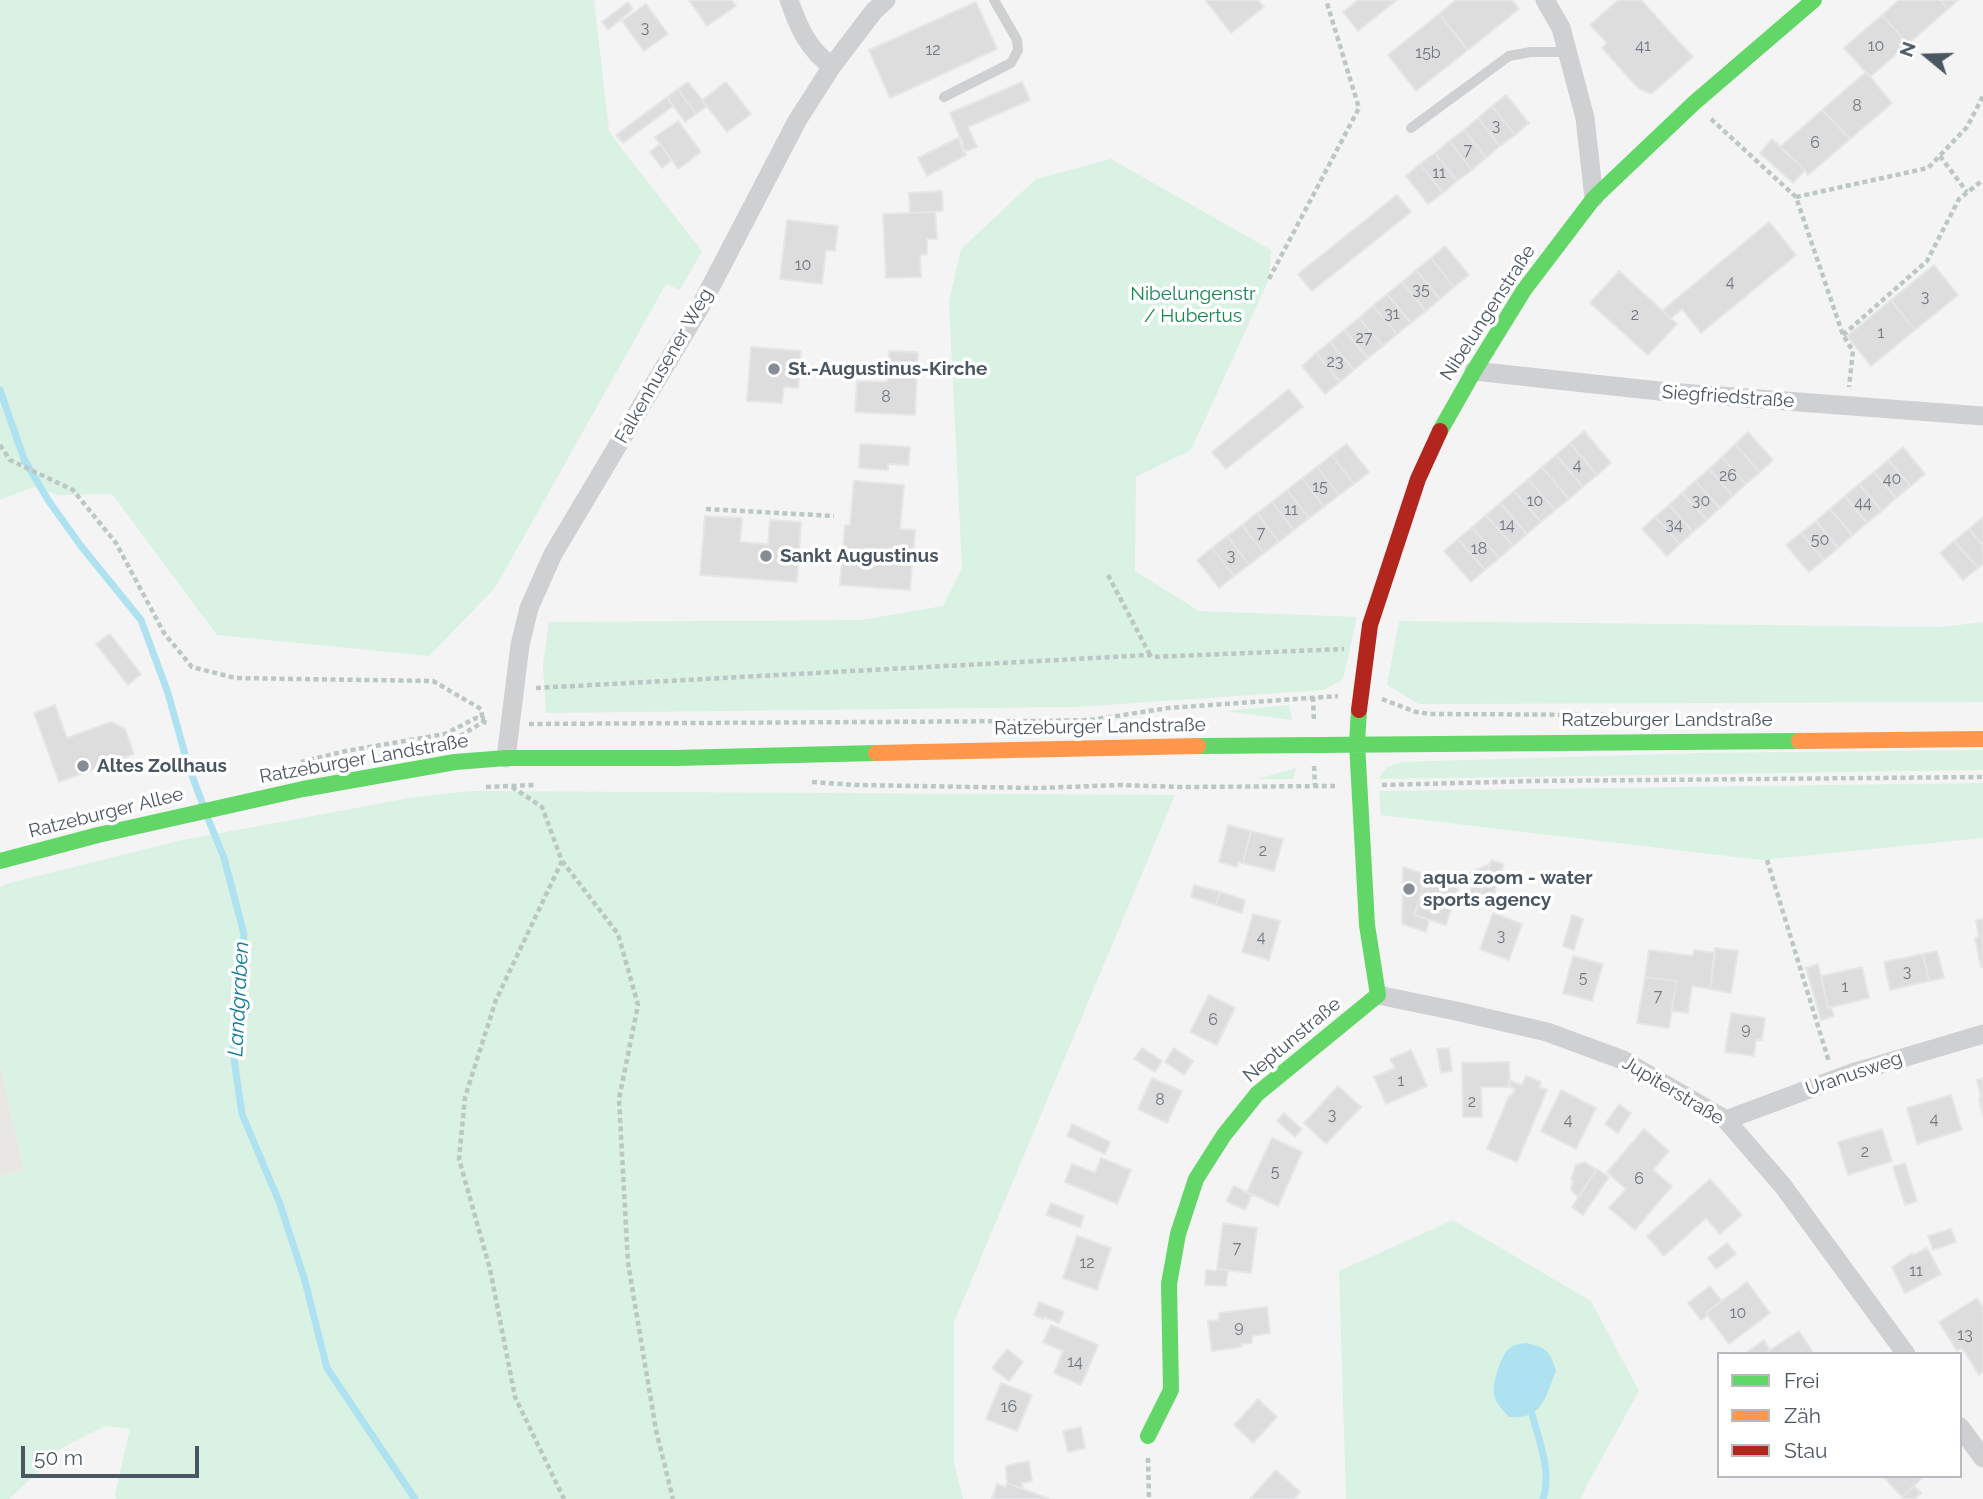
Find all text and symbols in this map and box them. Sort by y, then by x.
house number: 3 [641,18,649,38]
north arrow [1892,21,1962,91]
house number: 41 [1635,36,1651,56]
house number: 10 [1868,36,1884,56]
text: N [1894,39,1920,60]
house number: 12 [925,40,941,60]
house number: 15b [1415,43,1441,63]
house number: 8 [1852,96,1862,116]
house number: 3 [1492,116,1500,136]
house number: 6 [1810,133,1820,153]
house number: 7 [1464,140,1472,160]
house number: 11 [1432,163,1446,183]
street label: Nibelungenstraße [1436,241,1540,385]
house number: 10 [795,255,811,275]
house number: 4 [1726,272,1734,292]
house number: 35 [1412,280,1430,300]
park label: Nibelungenstr / Hubertus [1130,283,1256,327]
street label: Falkenhusener Weg [610,284,718,448]
house number: 3 [1921,287,1929,307]
house number: 31 [1384,304,1400,324]
house number: 2 [1631,305,1639,325]
house number: 1 [1878,323,1884,343]
house number: 27 [1356,328,1372,348]
house number: 23 [1327,352,1343,372]
place label: St.-Augustinus-Kirche [788,358,987,380]
marker: St.-Augustinus-Kirche [766,361,782,377]
street label: Siegfriedstraße [1661,381,1795,413]
house number: 8 [881,387,891,407]
house number: 4 [1573,455,1581,475]
house number: 26 [1719,466,1737,486]
house number: 40 [1883,469,1901,489]
house number: 15 [1312,477,1328,497]
house number: 10 [1527,491,1543,511]
house number: 30 [1692,491,1710,511]
house number: 44 [1854,493,1872,513]
house number: 11 [1284,500,1298,520]
house number: 14 [1499,515,1515,535]
house number: 34 [1665,515,1683,535]
house number: 7 [1257,523,1265,543]
house number: 50 [1811,530,1829,550]
house number: 18 [1471,539,1487,559]
place label: Sankt Augustinus [780,545,939,567]
house number: 3 [1227,546,1235,566]
marker: Sankt Augustinus [758,548,774,564]
street label: Ratzeburger Landstraße [1561,709,1773,731]
street label: Ratzeburger Landstraße [994,714,1206,740]
street label: Ratzeburger Landstraße [258,729,470,789]
place label: Altes Zollhaus [97,755,227,777]
marker: Altes Zollhaus [75,758,91,774]
street label: Ratzeburger Allee [26,783,186,843]
house number: 2 [1259,841,1267,861]
place label: aqua zoom - water sports agency [1423,867,1593,911]
marker: aqua zoom - water sports agency [1401,881,1417,897]
house number: 3 [1497,926,1505,946]
house number: 4 [1257,927,1265,947]
water label: Landgraben [223,941,255,1057]
house number: 3 [1903,962,1911,982]
house number: 5 [1579,968,1587,988]
house number: 1 [1842,977,1848,997]
house number: 7 [1654,986,1662,1006]
street label: Neptunstraße [1239,993,1345,1087]
house number: 6 [1208,1010,1218,1030]
house number: 9 [1741,1019,1751,1039]
street label: Uranusweg [1803,1047,1905,1101]
street label: Jupiterstraße [1618,1052,1728,1130]
house number: 1 [1398,1071,1404,1091]
house number: 8 [1155,1090,1165,1110]
house number: 2 [1468,1092,1476,1112]
house number: 3 [1328,1105,1336,1125]
house number: 4 [1930,1109,1938,1129]
house number: 4 [1564,1110,1572,1130]
house number: 2 [1861,1142,1869,1162]
house number: 5 [1271,1162,1279,1182]
house number: 6 [1634,1169,1644,1189]
house number: 7 [1233,1238,1241,1258]
house number: 12 [1079,1253,1095,1273]
house number: 11 [1909,1261,1923,1281]
house number: 10 [1730,1303,1746,1323]
house number: 9 [1234,1317,1244,1337]
house number: 13 [1957,1325,1973,1345]
house number: 14 [1067,1352,1083,1372]
legend [1717,1352,1962,1478]
text: Frei [1784,1368,1820,1393]
house number: 16 [1001,1397,1017,1417]
text: Zäh [1784,1403,1821,1428]
scale bar [24,1432,203,1476]
text: Stau [1784,1438,1828,1463]
text: 50 m [34,1445,83,1470]

